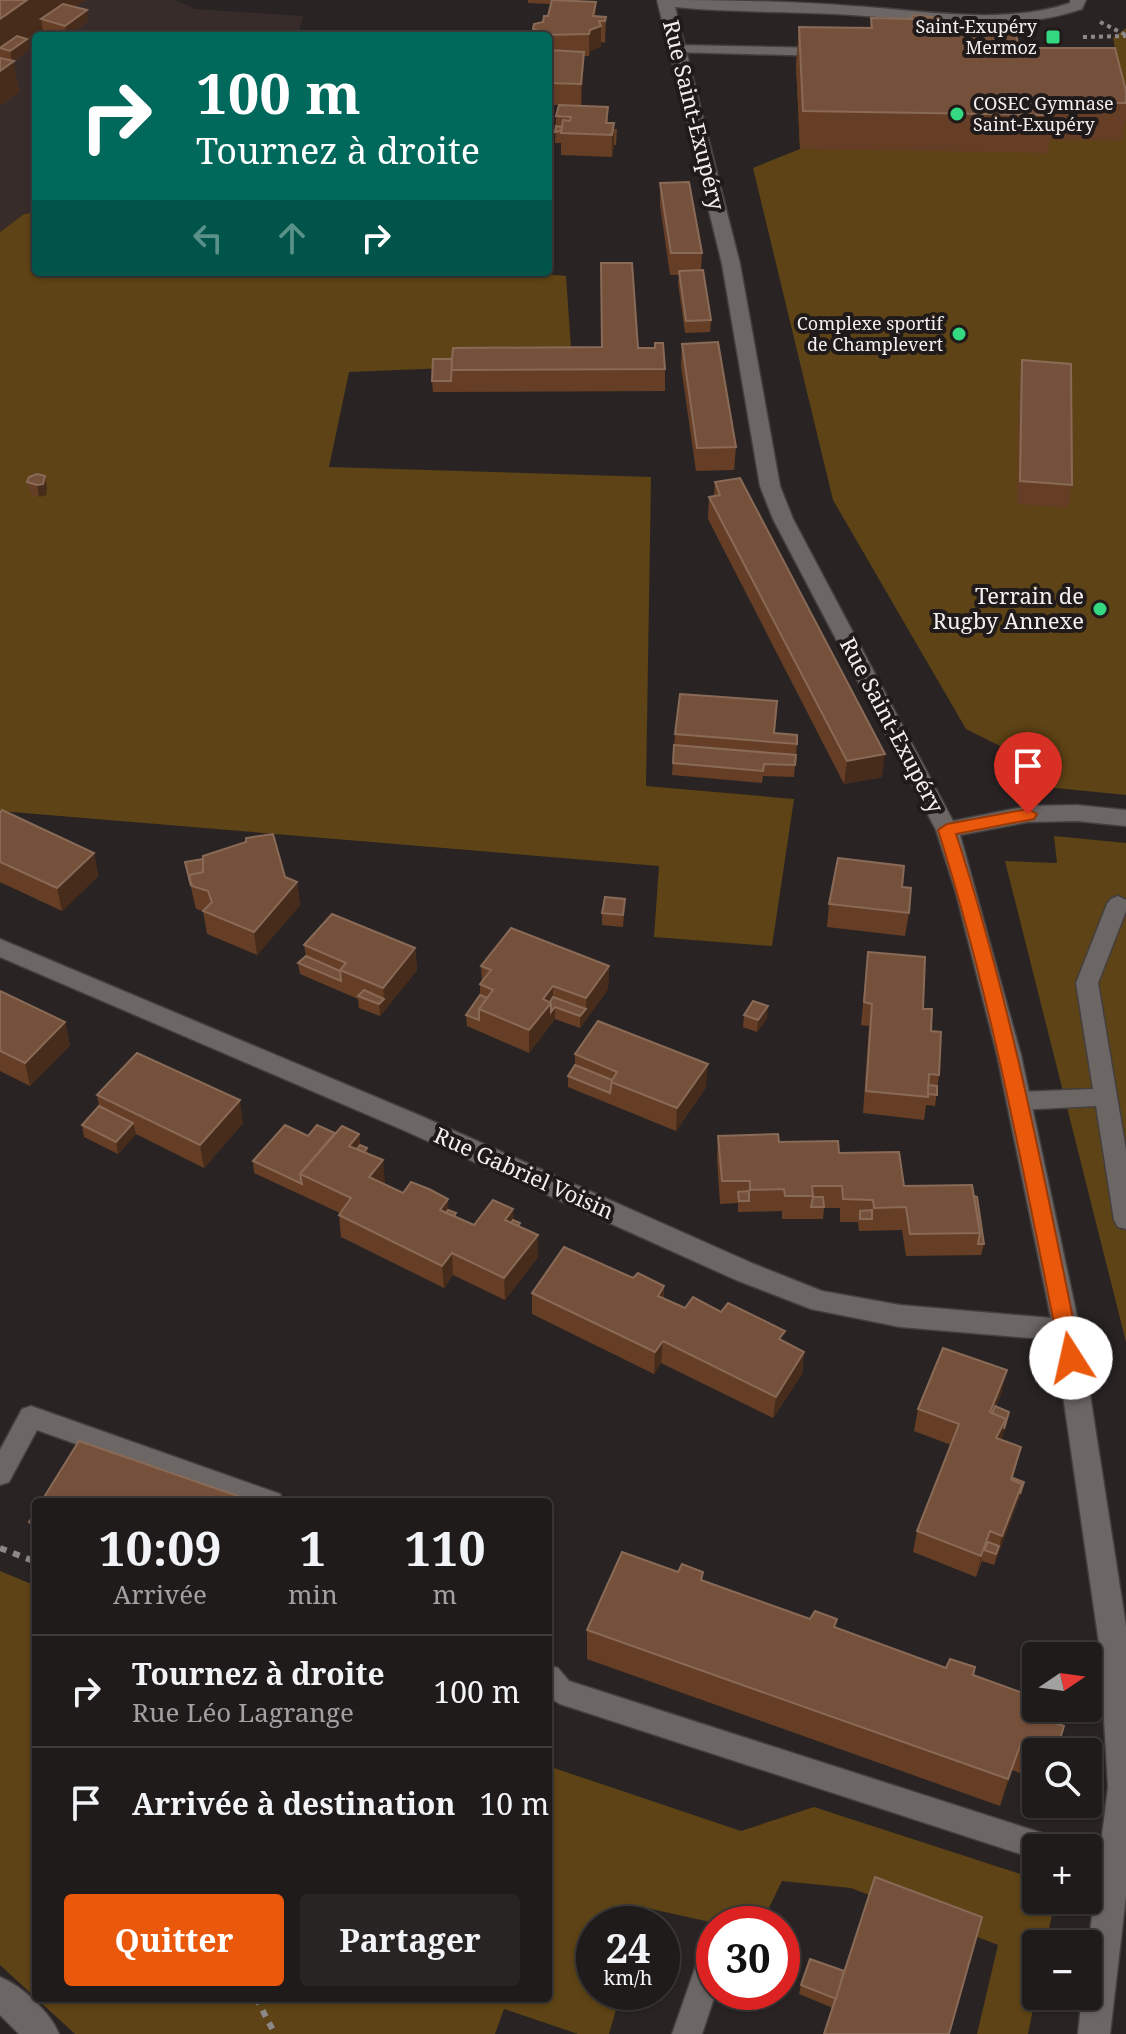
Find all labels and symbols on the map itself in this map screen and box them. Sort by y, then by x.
place label: Saint-Exupéry Mermoz [915,14,1038,59]
street label: Rue Saint-Exupéry [657,17,733,213]
marker: Saint-Exupéry Mermoz [1044,28,1062,46]
place label: COSEC Gymnase Saint-Exupéry [973,91,1114,136]
marker: COSEC Gymnase Saint-Exupéry [948,105,966,123]
place label: Complexe sportif de Champlevert [797,311,944,356]
marker: Complexe sportif de Champlevert [950,325,968,343]
place label: Terrain de Rugby Annexe [932,580,1084,635]
marker: Terrain de Rugby Annexe [1091,600,1109,618]
street label: Rue Saint-Exupéry [834,632,952,818]
pin [994,732,1062,814]
street label: Rue Gabriel Voisin [430,1119,619,1225]
position arrow [1029,1316,1113,1400]
north arrow [1022,1642,1102,1722]
speed limit sign: 30 [696,1906,800,2010]

